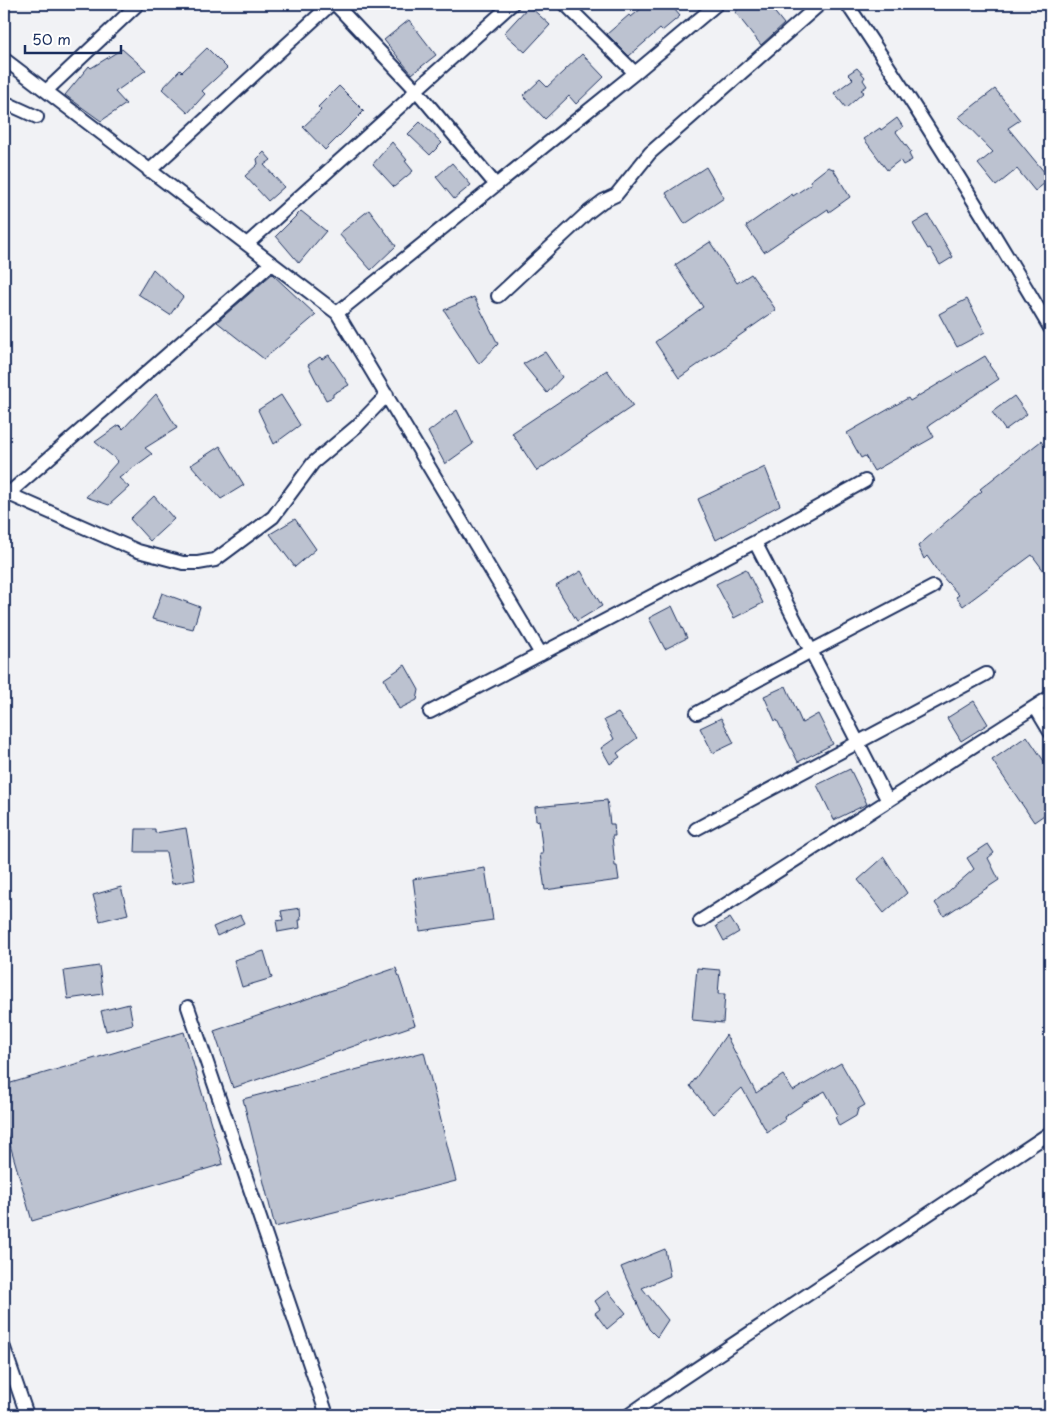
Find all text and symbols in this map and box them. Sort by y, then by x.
scale bar [25,22,121,54]
text: 50 m [32,27,71,50]

